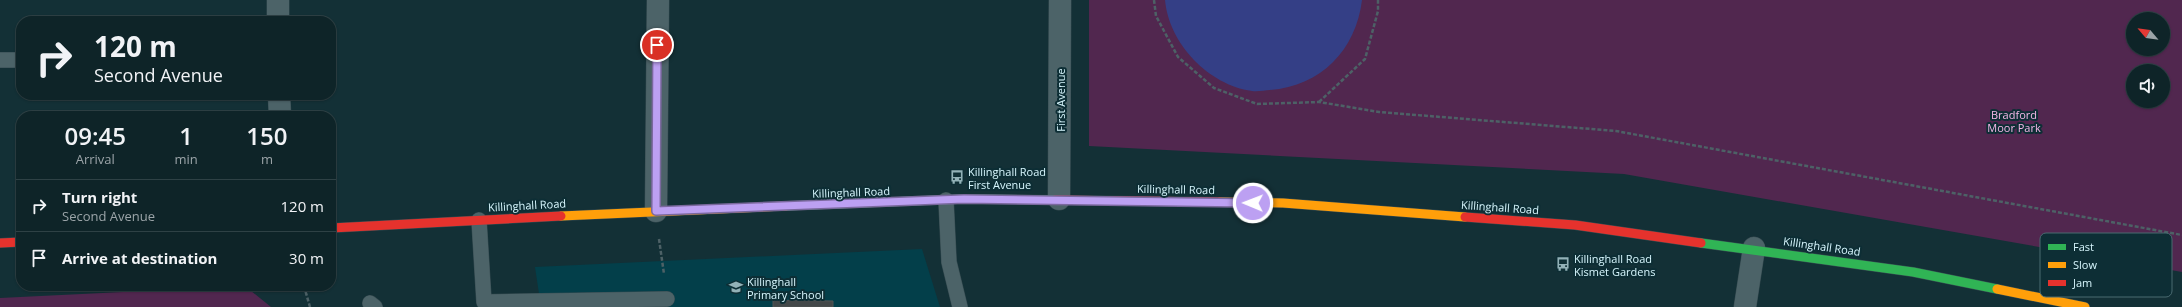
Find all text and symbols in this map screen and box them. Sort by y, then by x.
north arrow [2126,12,2170,56]
map controls [2126,12,2170,108]
text: 120 m [94,27,177,65]
pin [640,28,674,62]
icon: right [28,32,80,84]
icon: arrive [646,34,668,56]
text: Second Avenue [94,63,223,87]
button: sound [2126,64,2170,108]
street label: First Avenue [1053,68,1068,132]
park label: Bradford Moor Park [1987,107,2041,135]
text: 09:45 [65,119,126,152]
text: 1 [179,119,193,152]
text: 150 [246,119,287,152]
text: Arrival [76,150,115,168]
text: min [175,150,198,168]
text: m [261,150,273,168]
place label: Killinghall Road First Avenue [968,164,1046,192]
bus stop icon: Killinghall Road First Avenue [949,169,965,185]
street label: Killinghall Road [1137,181,1215,197]
position arrow [1232,182,1274,224]
street label: Killinghall Road [812,183,890,201]
text: Turn right [62,187,137,207]
icon: right [28,195,50,217]
street label: Killinghall Road [488,195,566,215]
text: 120 m [280,196,324,216]
street label: Killinghall Road [1461,197,1539,217]
text: Second Avenue [62,207,155,225]
street label: Killinghall Road [1782,233,1862,259]
legend [2040,233,2172,297]
text: Fast [2073,239,2094,254]
icon: arrive [28,247,50,269]
text: Arrive at destination [62,248,217,268]
text: 30 m [289,248,324,268]
place label: Killinghall Road Kismet Gardens [1574,251,1655,279]
bus stop icon: Killinghall Road Kismet Gardens [1555,256,1571,272]
text: Slow [2073,257,2097,272]
place label: Killinghall Primary School [747,274,824,302]
text: Jam [2072,275,2092,290]
school or university icon: Killinghall Primary School [728,279,744,295]

